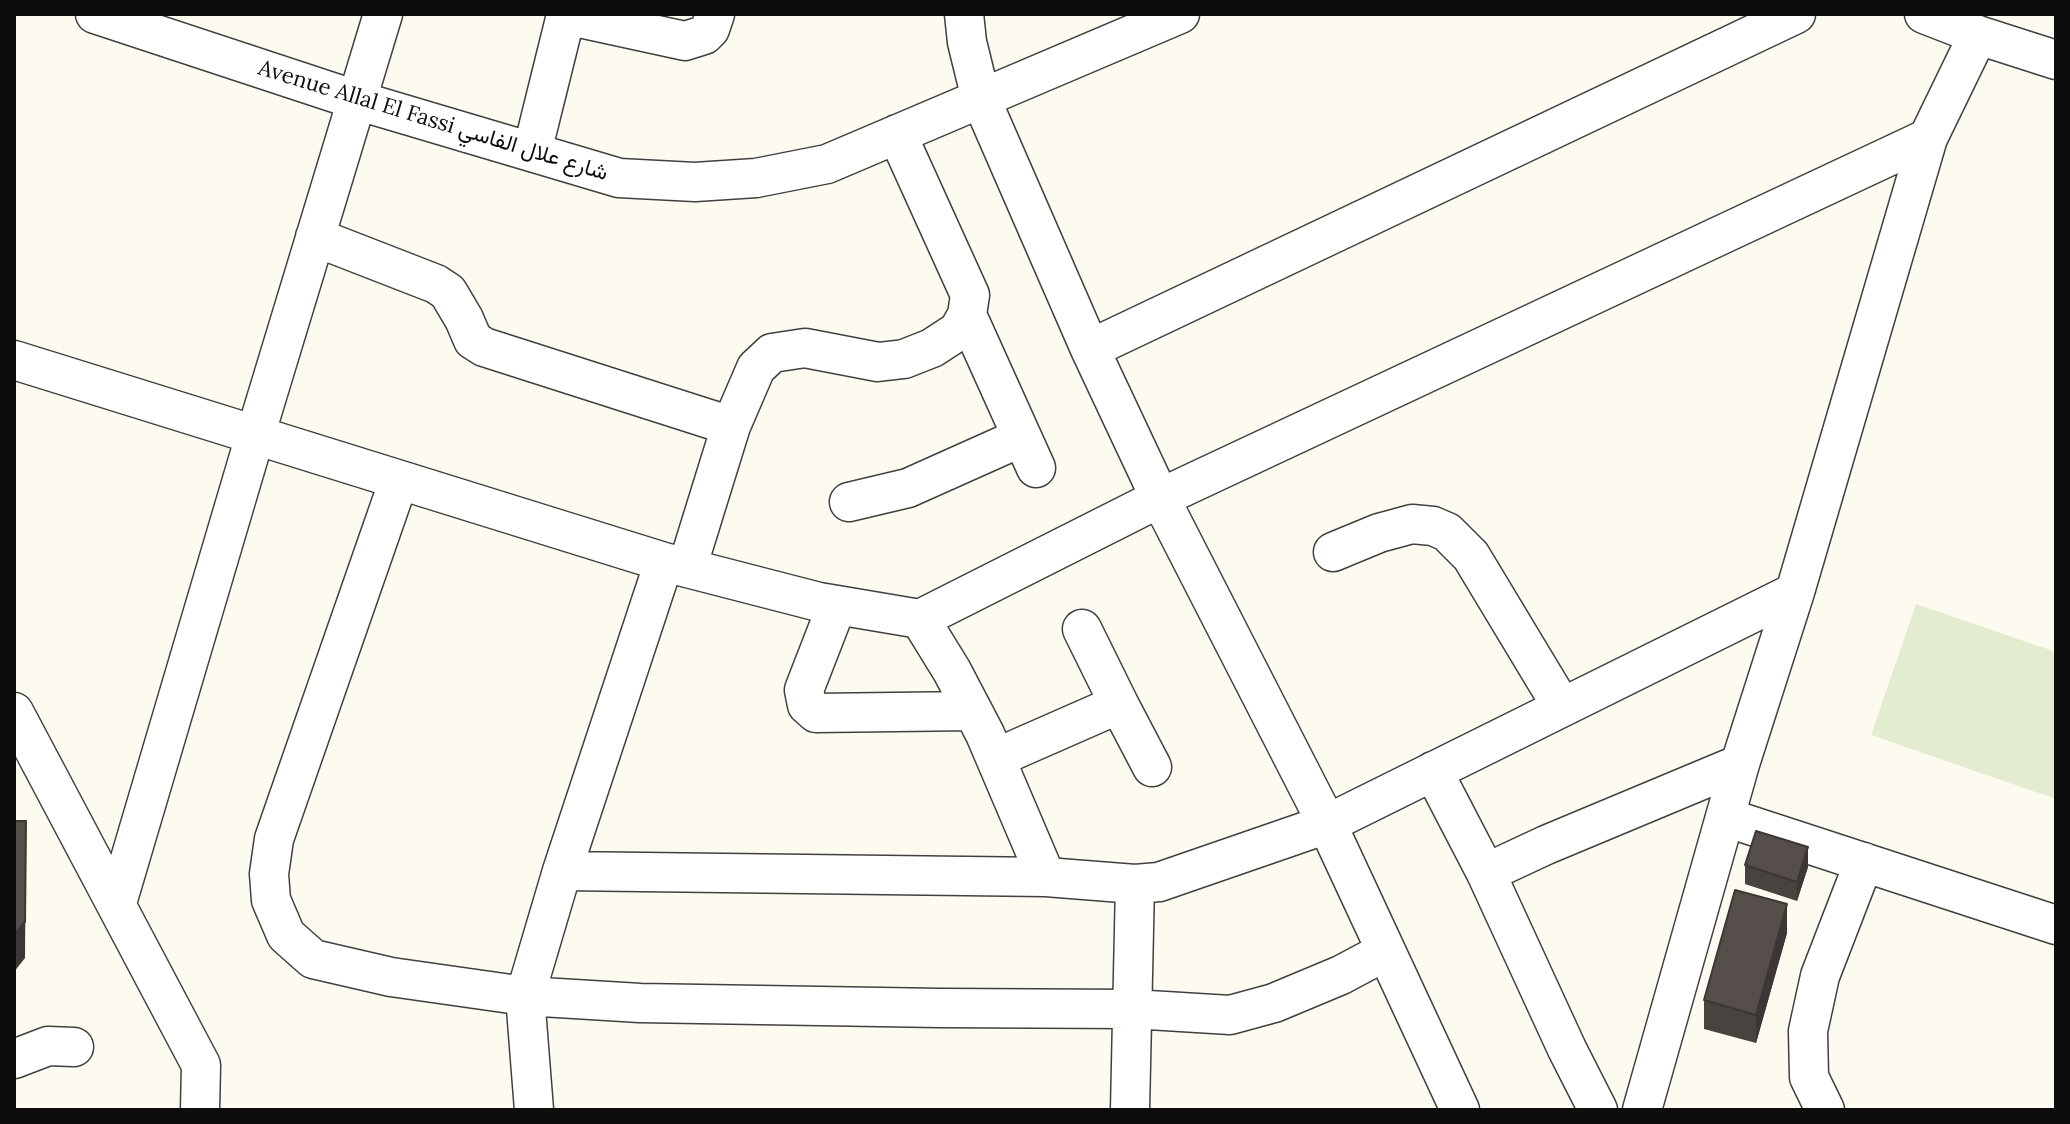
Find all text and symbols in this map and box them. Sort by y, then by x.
street label: Avenue Allal El Fassi شارع علال الفاسي [255,55,611,187]

